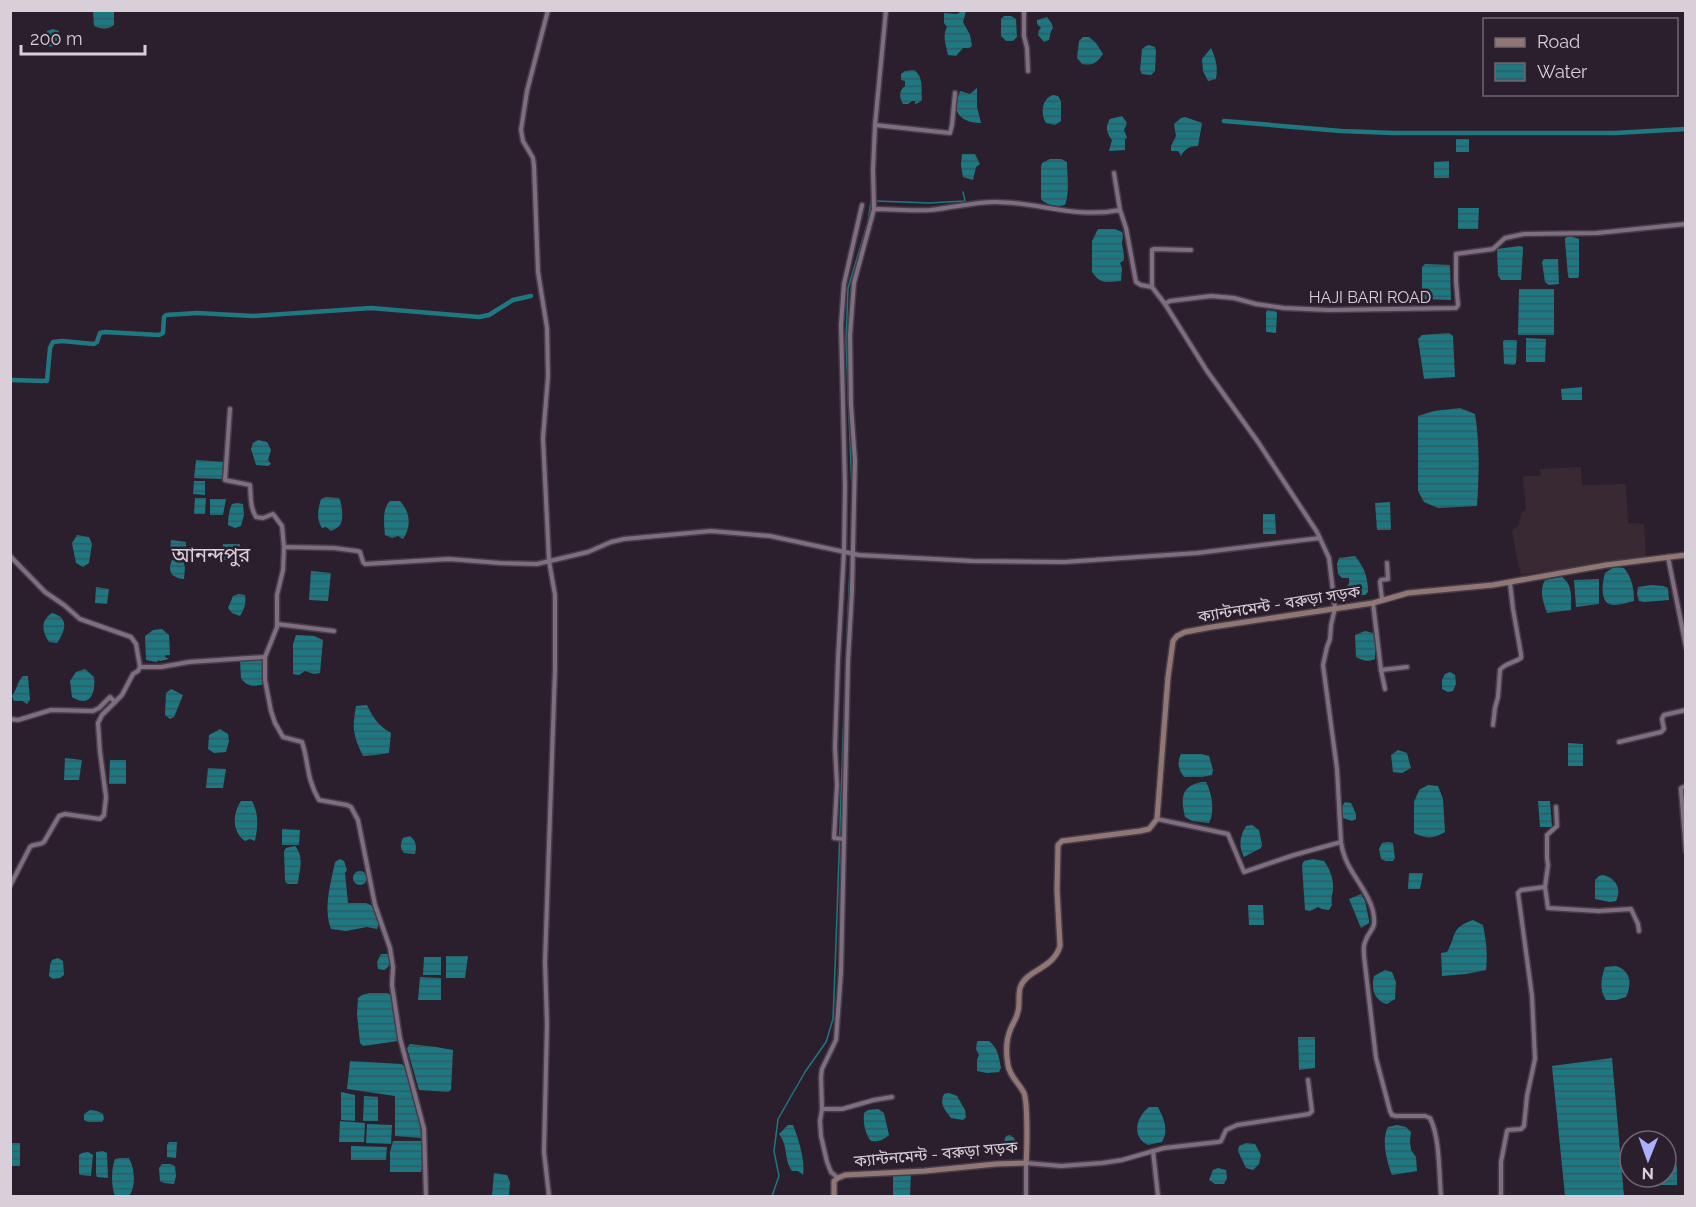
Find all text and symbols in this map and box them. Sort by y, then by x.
scale bar [21,18,146,56]
legend [1483,18,1678,96]
text: 200 m [30,28,83,49]
text: Road [1537,31,1580,52]
text: Water [1537,61,1588,82]
street label: HAJI BARI ROAD [1309,288,1431,307]
district label: আনন্দপুর [171,543,251,567]
street label: ক্যান্টনমেন্ট - বরুড়া সড়ক [1195,582,1363,626]
north arrow [1618,1129,1678,1189]
street label: ক্যান্টনমেন্ট - বরুড়া সড়ক [852,1137,1020,1171]
text: N [1641,1164,1654,1183]

